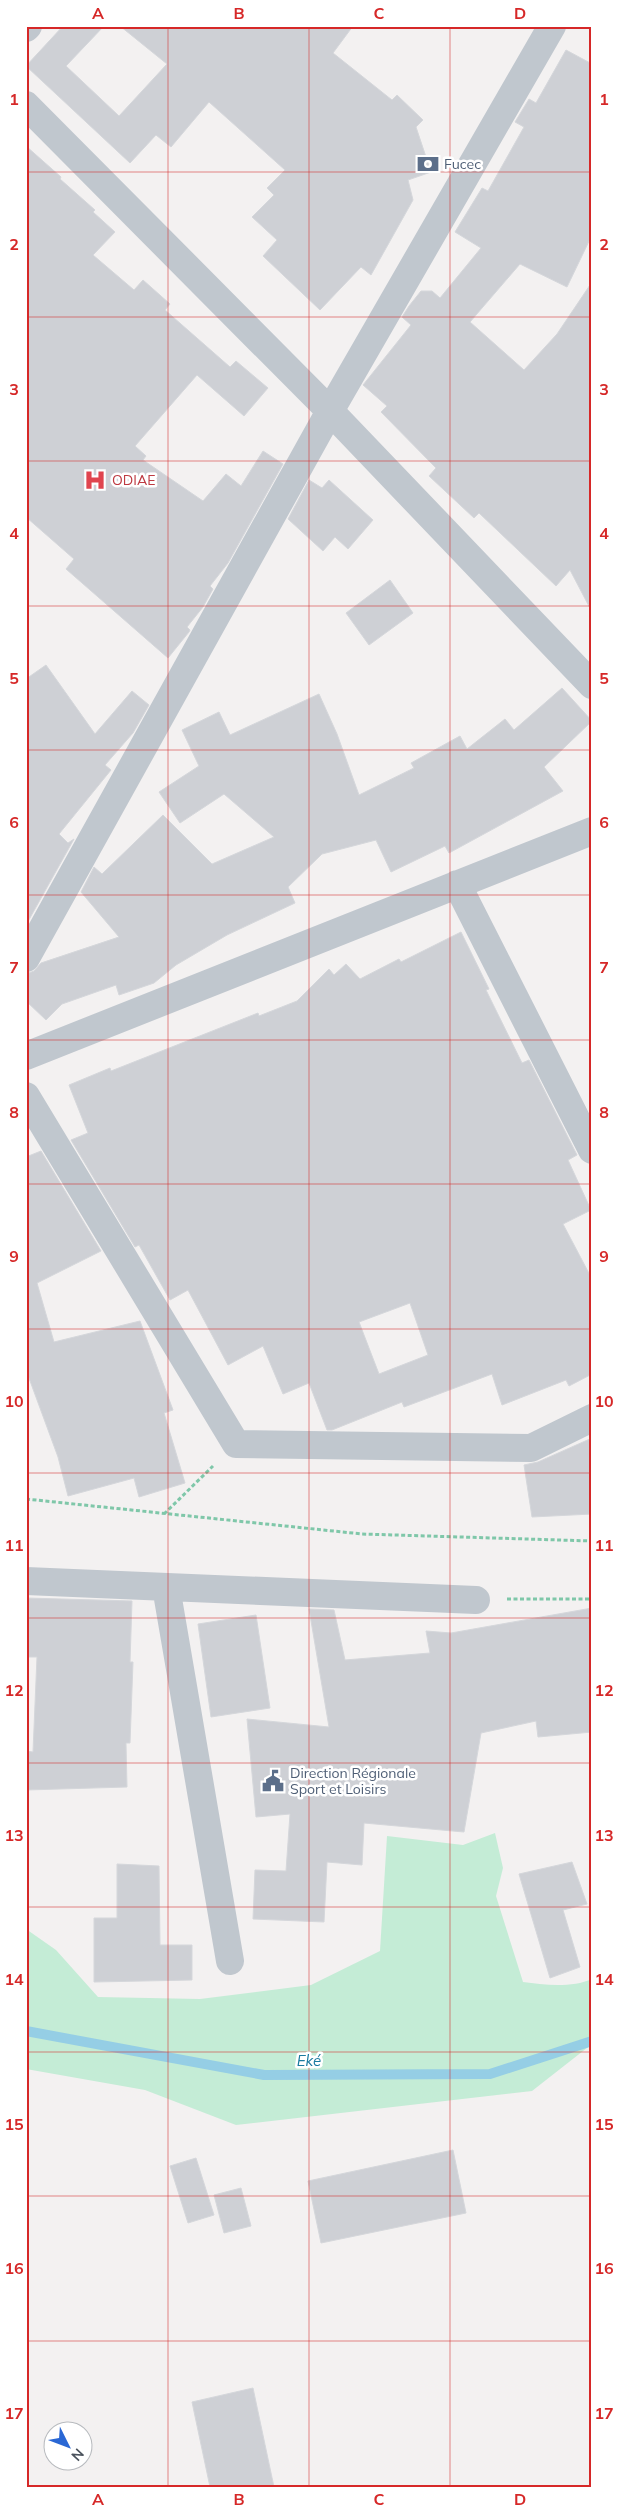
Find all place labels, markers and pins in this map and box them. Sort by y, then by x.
bank icon: Fucec [415,151,441,177]
place label: Fucec [444,155,481,173]
hospital icon: ODIAE [82,467,108,493]
place label: ODIAE [112,471,155,489]
place label: Direction Régionale Sport et Loisirs [290,1764,416,1798]
public building icon: Direction Régionale Sport et Loisirs [260,1768,286,1794]

